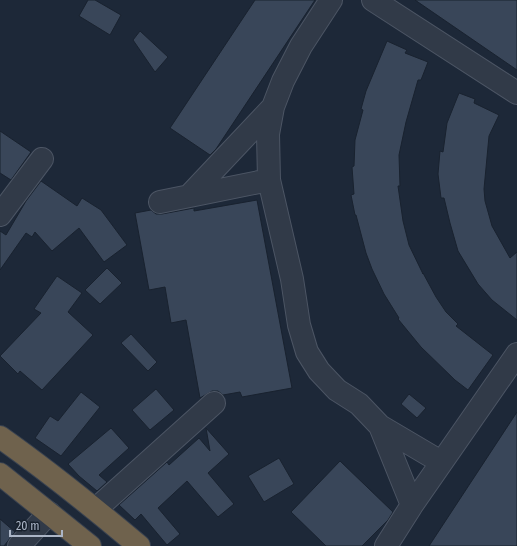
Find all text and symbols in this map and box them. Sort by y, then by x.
scale bar [10,512,62,538]
text: 20 m [16,519,40,533]

